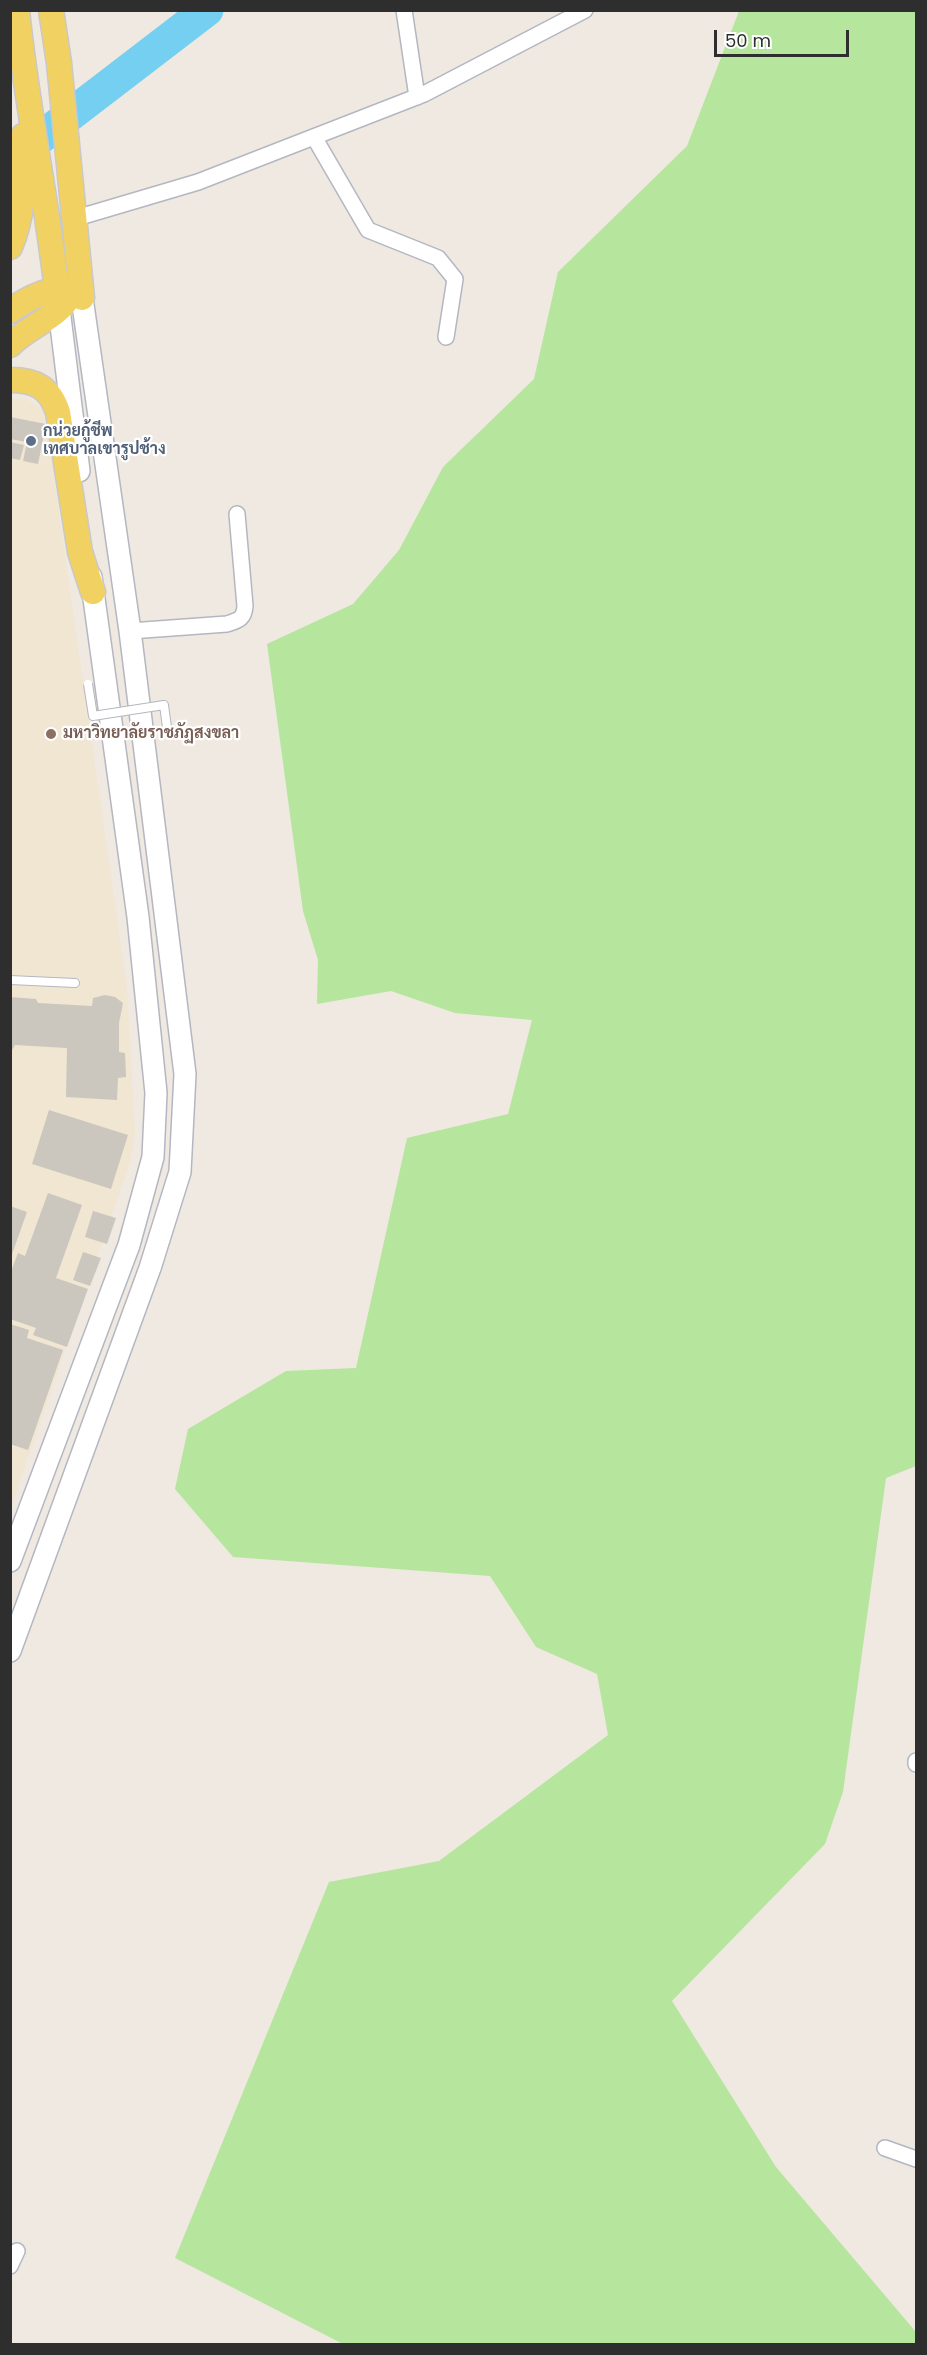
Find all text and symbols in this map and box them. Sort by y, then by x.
scale bar [717,18,852,56]
text: 50 m [725,28,771,53]
place label: กน่วยกู้ชีพ เทศบาลเขารูปช้าง [43,422,166,460]
marker: กน่วยกู้ชีพ เทศบาลเขารูปช้าง [24,434,38,448]
place label: มหาวิทยาลัยราชภัฏสงขลา [63,724,239,744]
marker: มหาวิทยาลัยราชภัฏสงขลา [44,727,58,741]

